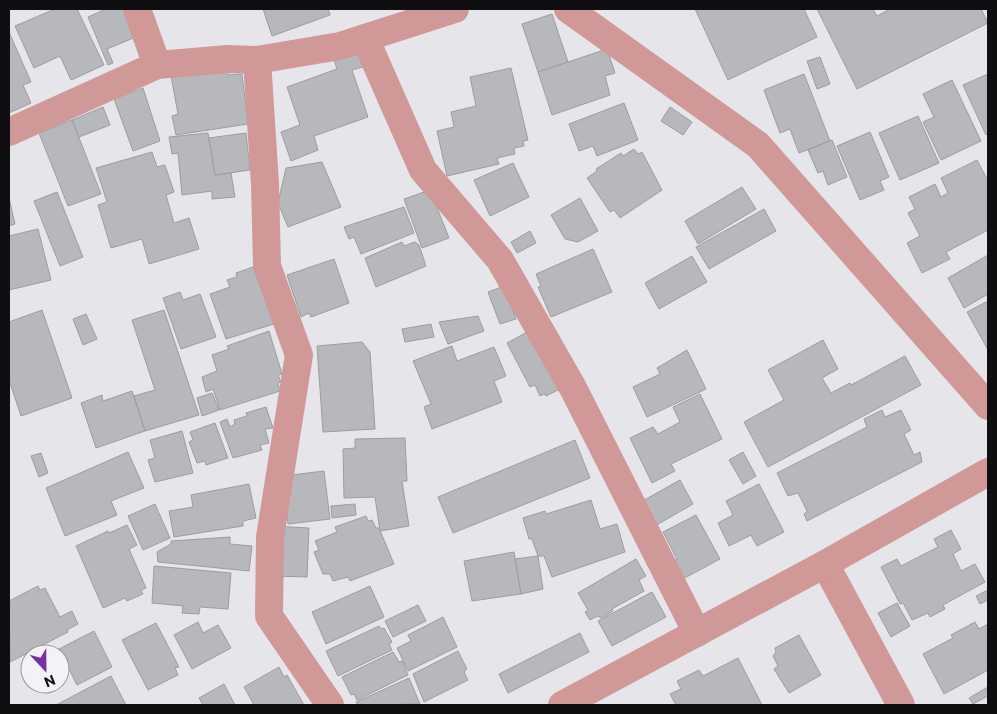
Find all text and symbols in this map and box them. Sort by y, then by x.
north arrow [20,644,70,694]
text: N [42,672,58,691]

